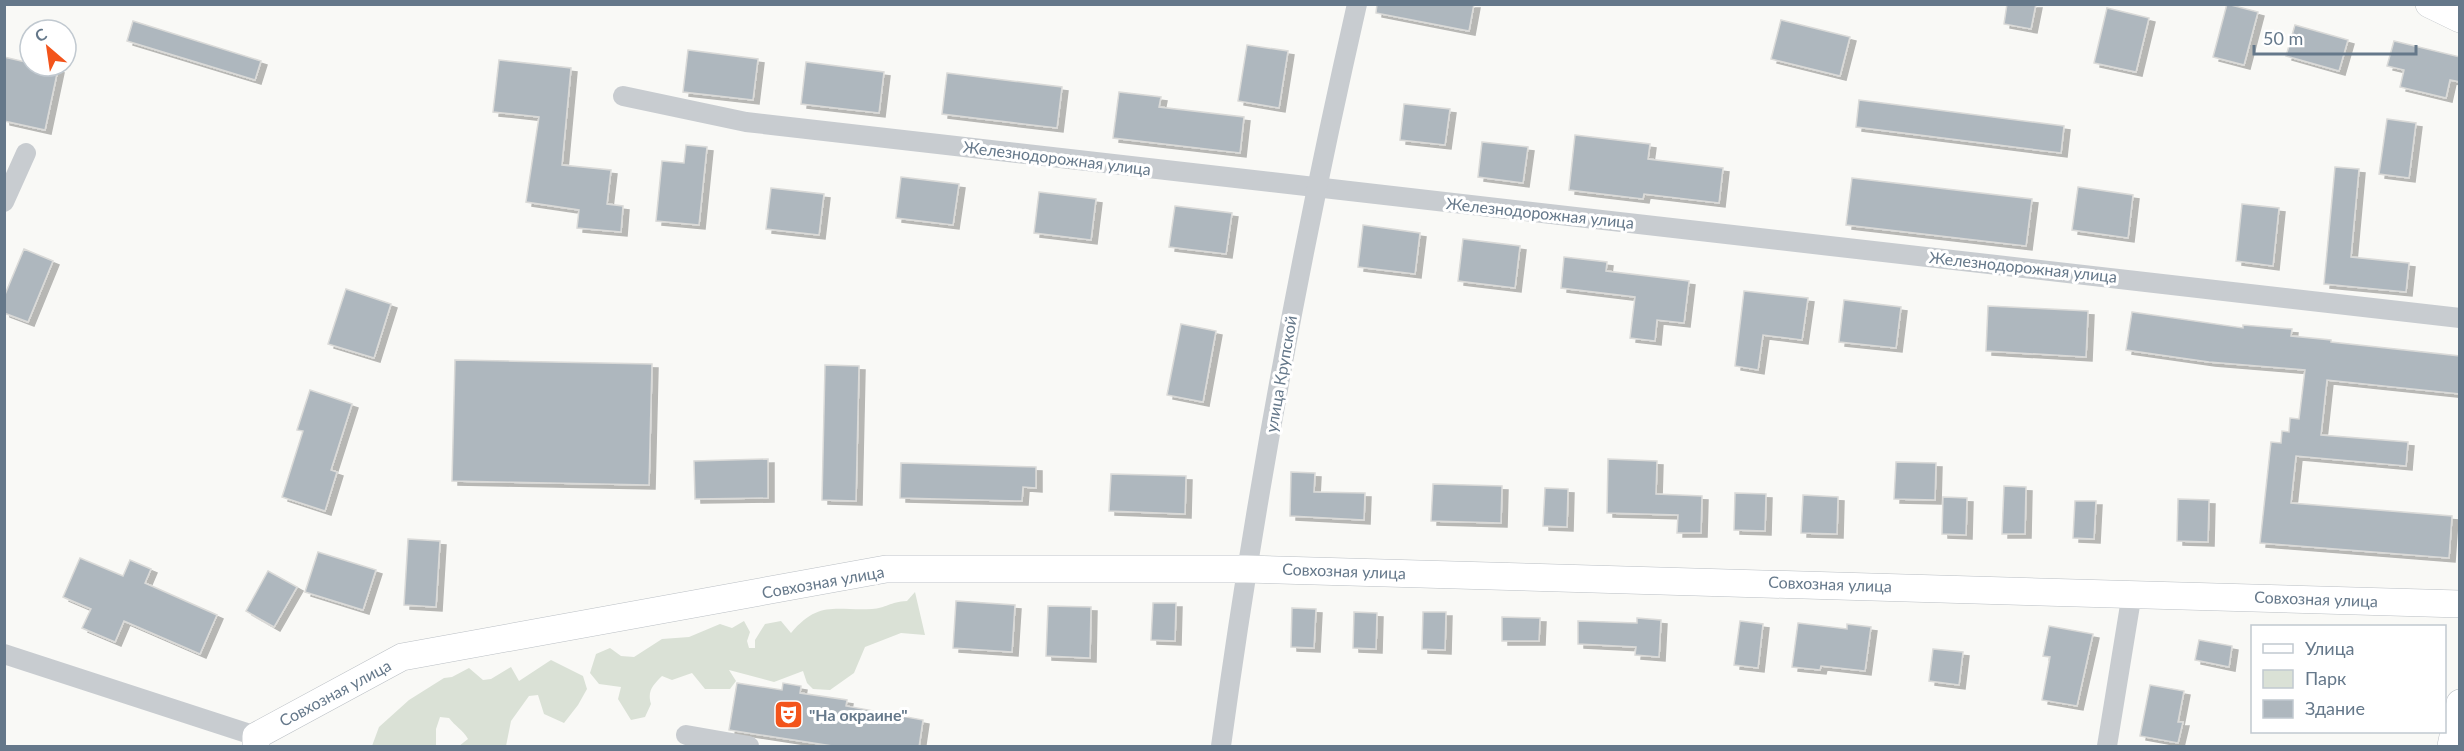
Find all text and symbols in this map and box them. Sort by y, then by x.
north arrow [18,18,78,78]
scale bar [2254,18,2416,56]
text: С [31,23,50,45]
text: 50 m [2263,27,2303,49]
street label: Железнодорожная улица [962,137,1152,178]
street label: Железнодорожная улица [1445,193,1635,232]
street label: Железнодорожная улица [1928,247,2118,286]
street label: улица Крупской [1261,314,1300,434]
street label: Совхозная улица [1282,559,1406,582]
street label: Совхозная улица [760,561,885,602]
street label: Совхозная улица [1768,572,1892,595]
street label: Совхозная улица [2254,587,2378,610]
legend [2251,625,2446,733]
text: Улица [2305,637,2355,659]
street label: Совхозная улица [276,655,394,730]
text: Парк [2305,667,2347,689]
text: Здание [2305,697,2365,719]
theatre icon: "На окраине" [772,699,804,731]
place label: "На окраине" [809,705,908,724]

